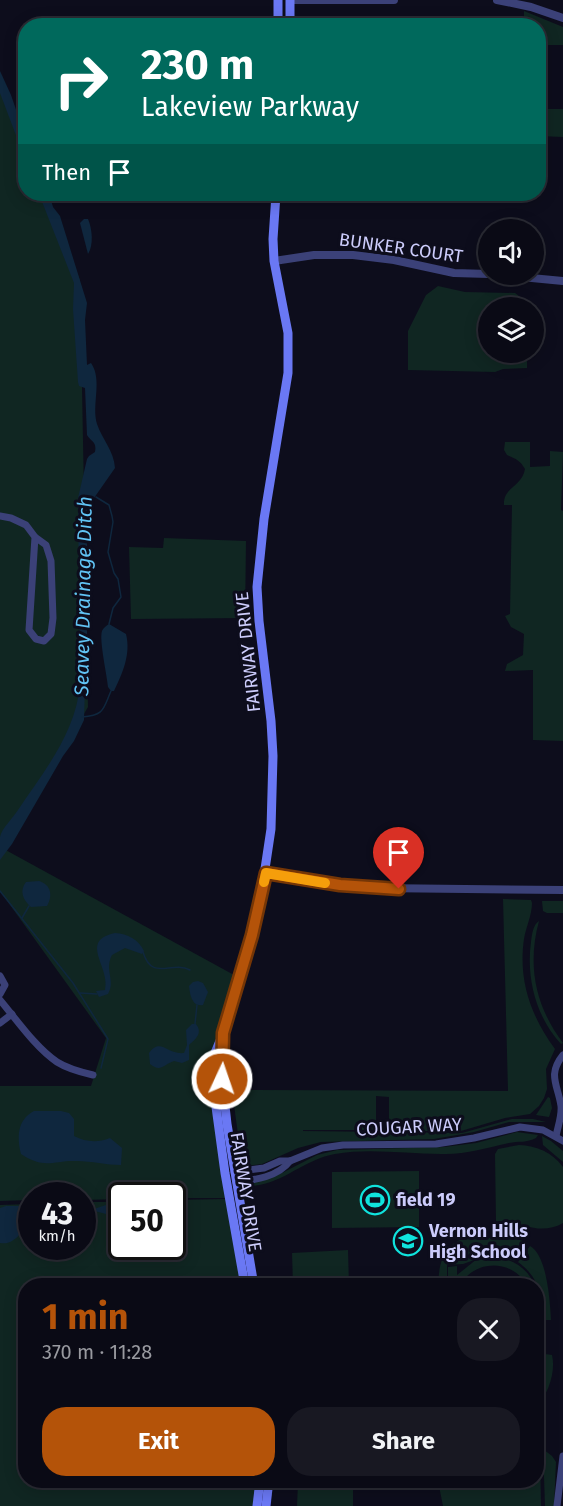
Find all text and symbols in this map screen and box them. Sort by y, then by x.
text: 230 m [141,40,254,90]
icon: right [42,42,120,120]
text: Lakeview Parkway [141,91,359,123]
icon: arrive [103,156,136,189]
text: Then [42,159,91,186]
map controls [478,219,544,363]
button: sound [478,219,544,285]
street label: BUNKER COURT [338,228,465,268]
button: layers [478,297,544,363]
water label: Seavey Drainage Ditch [69,496,97,697]
street label: FAIRWAY DRIVE [231,591,265,713]
pin [373,827,424,889]
icon: arrive [382,836,415,869]
position arrow [190,1047,254,1111]
street label: COUGAR WAY [356,1113,462,1141]
street label: FAIRWAY DRIVE [226,1131,266,1253]
speed limit sign: 50 [108,1182,186,1260]
sports icon: field 19 [359,1184,391,1216]
place label: field 19 [396,1189,455,1211]
text: 43 [41,1196,73,1232]
place label: Vernon Hills High School [428,1220,528,1263]
school or university icon: Vernon Hills High School [392,1225,424,1257]
text: km/h [38,1227,76,1245]
text: 1 min [42,1295,129,1339]
button: close [457,1298,520,1361]
text: 370 m · 11:28 [42,1340,152,1364]
button: Exit [42,1407,275,1476]
button: Share [287,1407,520,1476]

